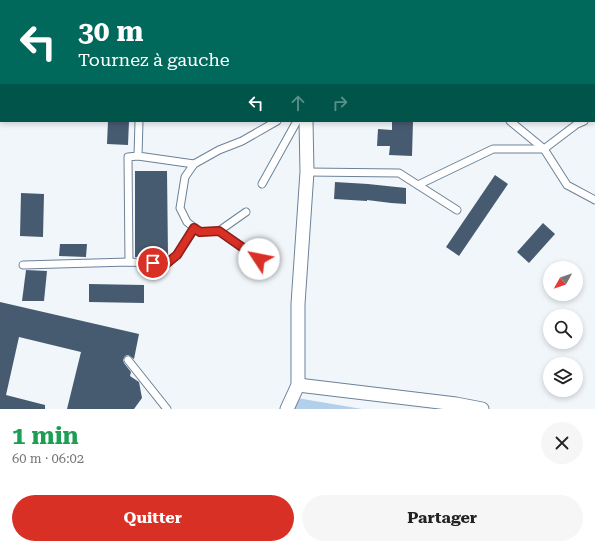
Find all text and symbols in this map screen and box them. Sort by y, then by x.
text: 30 m [78,15,143,48]
icon: left [12,16,64,68]
text: Tournez à gauche [78,49,230,70]
icon: left [245,92,267,114]
icon: ahead [287,92,309,114]
icon: right [329,92,351,114]
position arrow [238,238,280,280]
pin [136,246,170,280]
icon: arrive [142,252,164,274]
north arrow [543,261,583,301]
map controls [543,261,583,397]
button: search [543,309,583,349]
button: layers [543,357,583,397]
text: 1 min [12,422,79,450]
button: close [541,422,583,464]
text: 60 m · 06:02 [12,451,84,466]
button: Quitter [12,495,294,541]
button: Partager [302,495,583,541]

